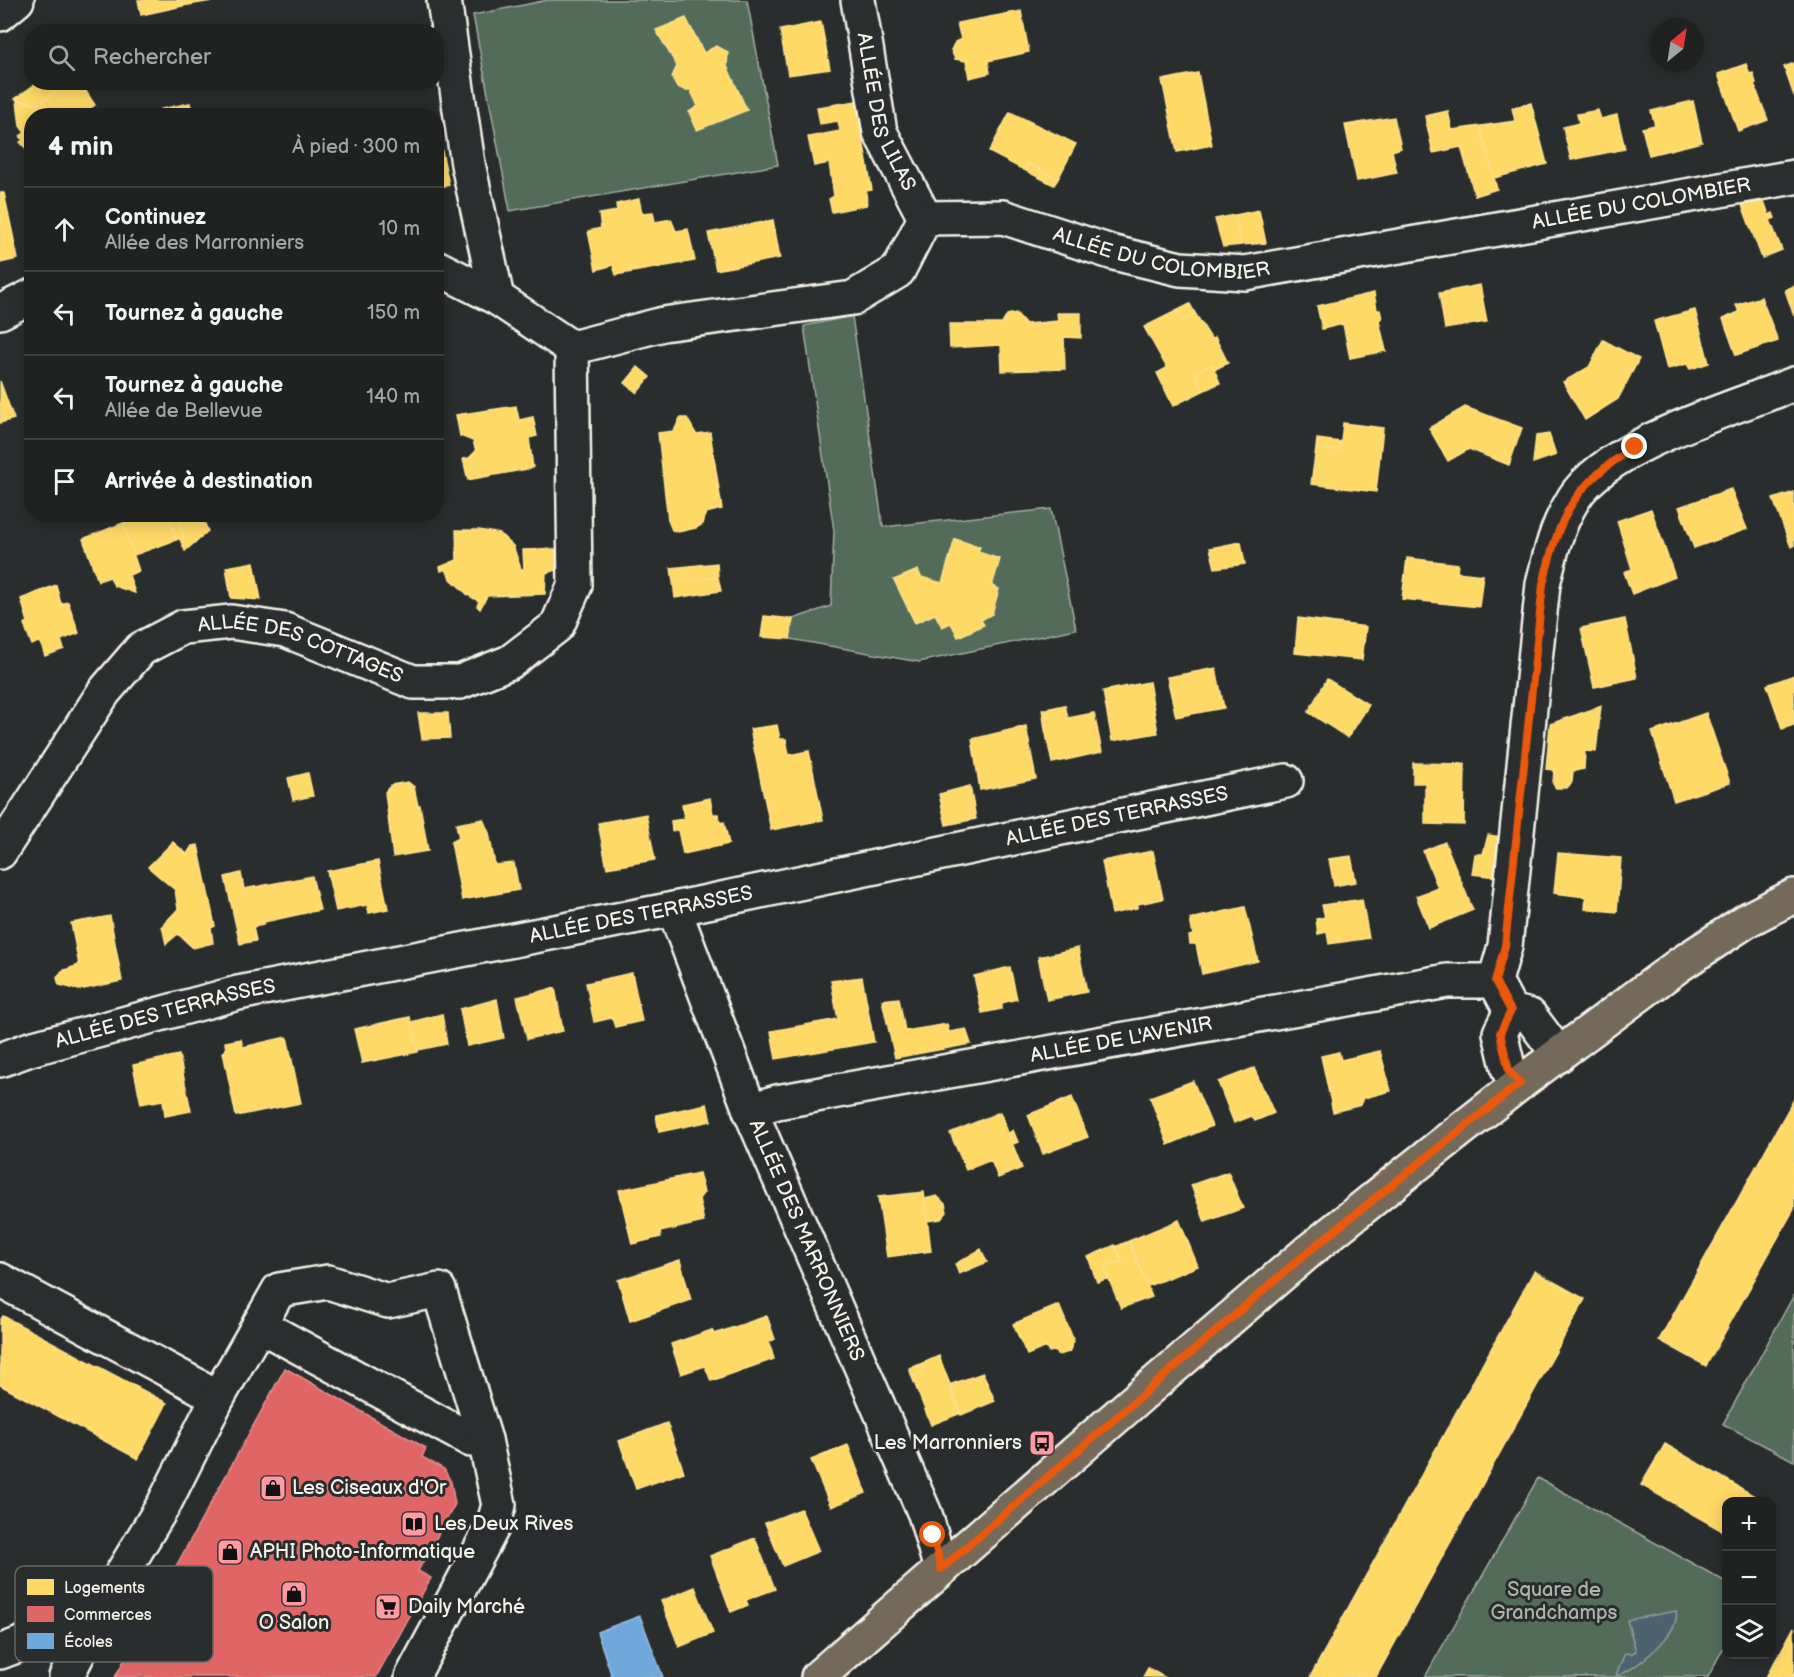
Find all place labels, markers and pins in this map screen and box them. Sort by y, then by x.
bus stop icon: Les Marronniers [1027,1428,1057,1458]
place label: Les Marronniers [874,1431,1022,1455]
shop icon: Les Ciseaux d'Or [258,1473,288,1503]
place label: Les Ciseaux d'Or [292,1476,447,1500]
library icon: Les Deux Rives [399,1509,429,1539]
place label: Les Deux Rives [434,1512,574,1536]
shop icon: APHI Photo-Informatique [215,1537,245,1567]
place label: APHI Photo-Informatique [250,1540,475,1564]
shop icon: O Salon [279,1579,309,1609]
supermarket icon: Daily Marché [373,1592,403,1622]
place label: Daily Marché [408,1595,525,1619]
place label: O Salon [259,1611,329,1635]

